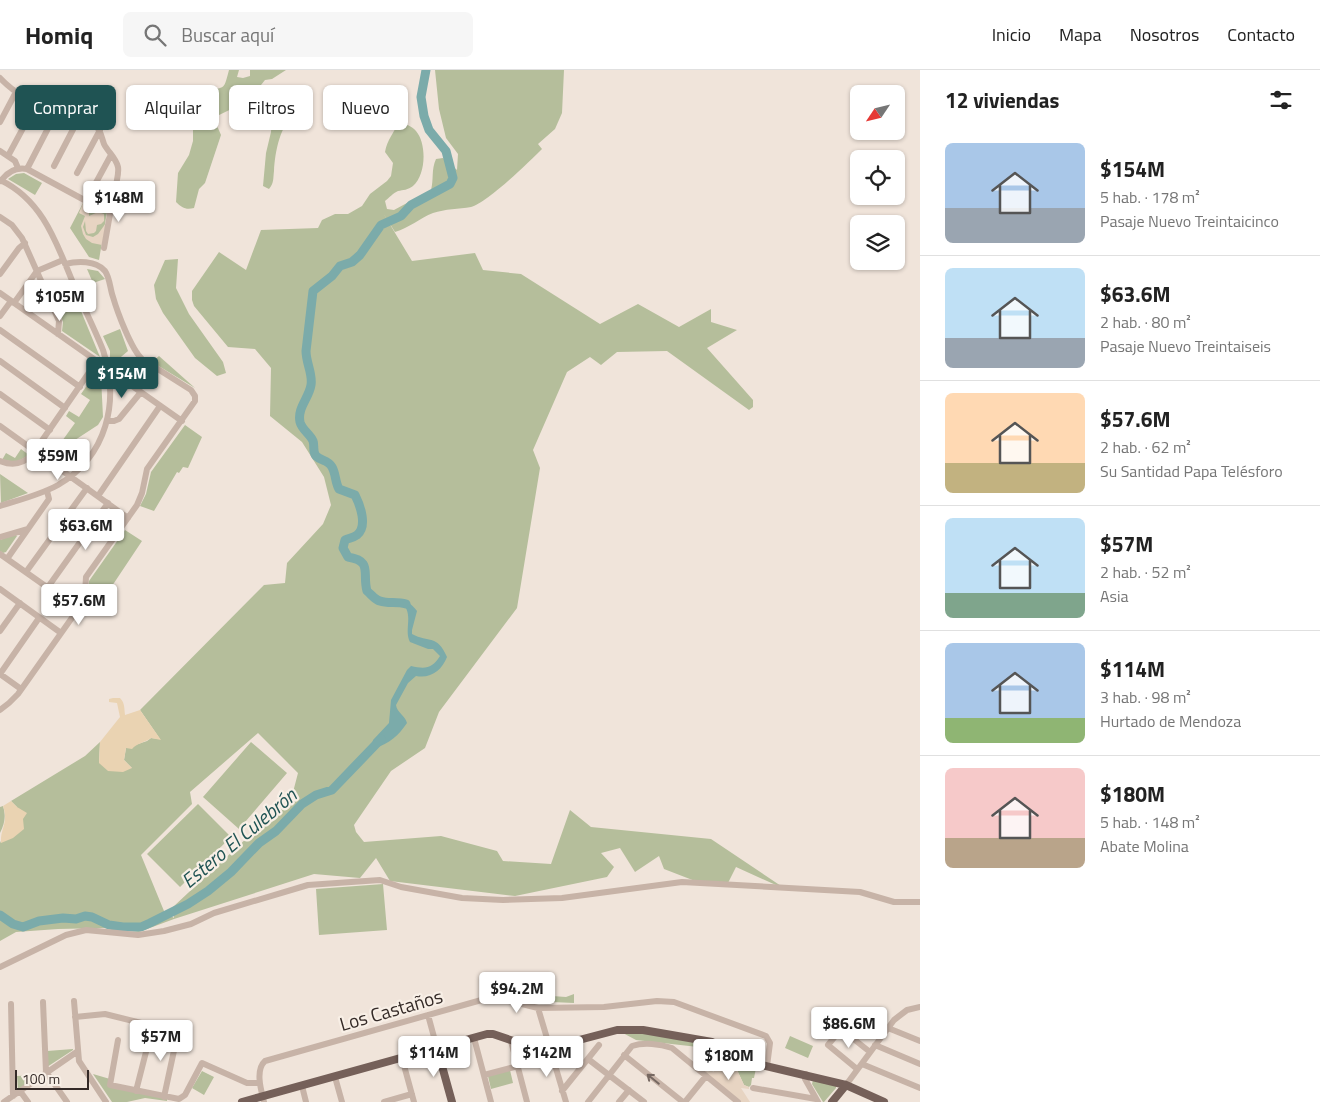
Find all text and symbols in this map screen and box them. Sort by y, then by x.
search box [123,12,473,57]
text: Homiq [25,17,93,53]
text: Buscar aquí [181,20,274,49]
icon: search [141,21,169,49]
text: Inicio [992,21,1031,48]
text: Mapa [1059,21,1102,48]
text: Nosotros [1130,21,1199,48]
text: Contacto [1227,21,1295,48]
text: 12 viviendas [945,84,1059,116]
chip: Comprar [15,85,116,130]
chip: Alquilar [126,85,219,130]
chip: Filtros [229,85,313,130]
chip: Nuevo [323,85,408,130]
north arrow [850,85,905,140]
map controls [850,85,905,270]
icon: filters [1267,86,1295,114]
button: locate [850,150,905,205]
text: $154M [1100,153,1165,185]
icon: home [985,163,1045,223]
pin: $148M [84,180,154,223]
text: $148M [94,185,144,209]
text: 5 hab. · 178 m² [1100,185,1200,209]
text: Pasaje Nuevo Treintaicinco [1100,209,1279,233]
button: layers [850,215,905,270]
text: $63.6M [1100,278,1170,310]
pin: $105M [25,280,95,322]
text: $105M [35,284,85,308]
icon: home [985,288,1045,348]
text: 2 hab. · 80 m² [1100,310,1191,334]
text: Pasaje Nuevo Treintaiseis [1100,334,1271,358]
pin: $154M [87,356,157,399]
text: $154M [97,361,147,385]
text: $57.6M [1100,403,1170,435]
icon: home [985,413,1045,473]
text: 2 hab. · 62 m² [1100,435,1191,459]
pin: $59M [28,438,88,481]
text: $59M [38,443,78,467]
text: Su Santidad Papa Telésforo [1100,459,1283,483]
pin: $63.6M [45,508,127,551]
text: $63.6M [59,513,113,537]
text: $57M [1100,528,1153,560]
icon: home [985,538,1045,598]
text: 2 hab. · 52 m² [1100,560,1191,584]
pin: $57.6M [38,584,120,626]
text: Asia [1100,584,1129,608]
text: $57.6M [52,588,106,612]
text: $114M [1100,653,1165,685]
icon: home [985,663,1045,723]
text: 3 hab. · 98 m² [1100,685,1191,709]
text: Hurtado de Mendoza [1100,709,1241,733]
text: $180M [1100,778,1165,810]
water label: Estero El Culebrón [174,779,304,895]
icon: home [985,788,1045,848]
text: 5 hab. · 148 m² [1100,810,1200,834]
text: Abate Molina [1100,834,1189,858]
pin: $94.2M [476,972,558,1014]
text: $94.2M [490,976,544,1000]
street label: Los Castaños [336,981,446,1038]
pin: $86.6M [808,1006,890,1049]
text: $86.6M [822,1011,876,1035]
pin: $57M [131,1020,191,1062]
text: $57M [141,1024,181,1048]
pin: $114M [399,1036,469,1078]
pin: $142M [512,1036,582,1078]
pin: $180M [694,1038,764,1081]
text: $114M [409,1040,459,1064]
text: $142M [522,1040,572,1064]
text: $180M [704,1043,754,1067]
scale bar [15,1067,89,1090]
text: 100 m [22,1068,60,1089]
one-way arrow [647,1073,660,1084]

